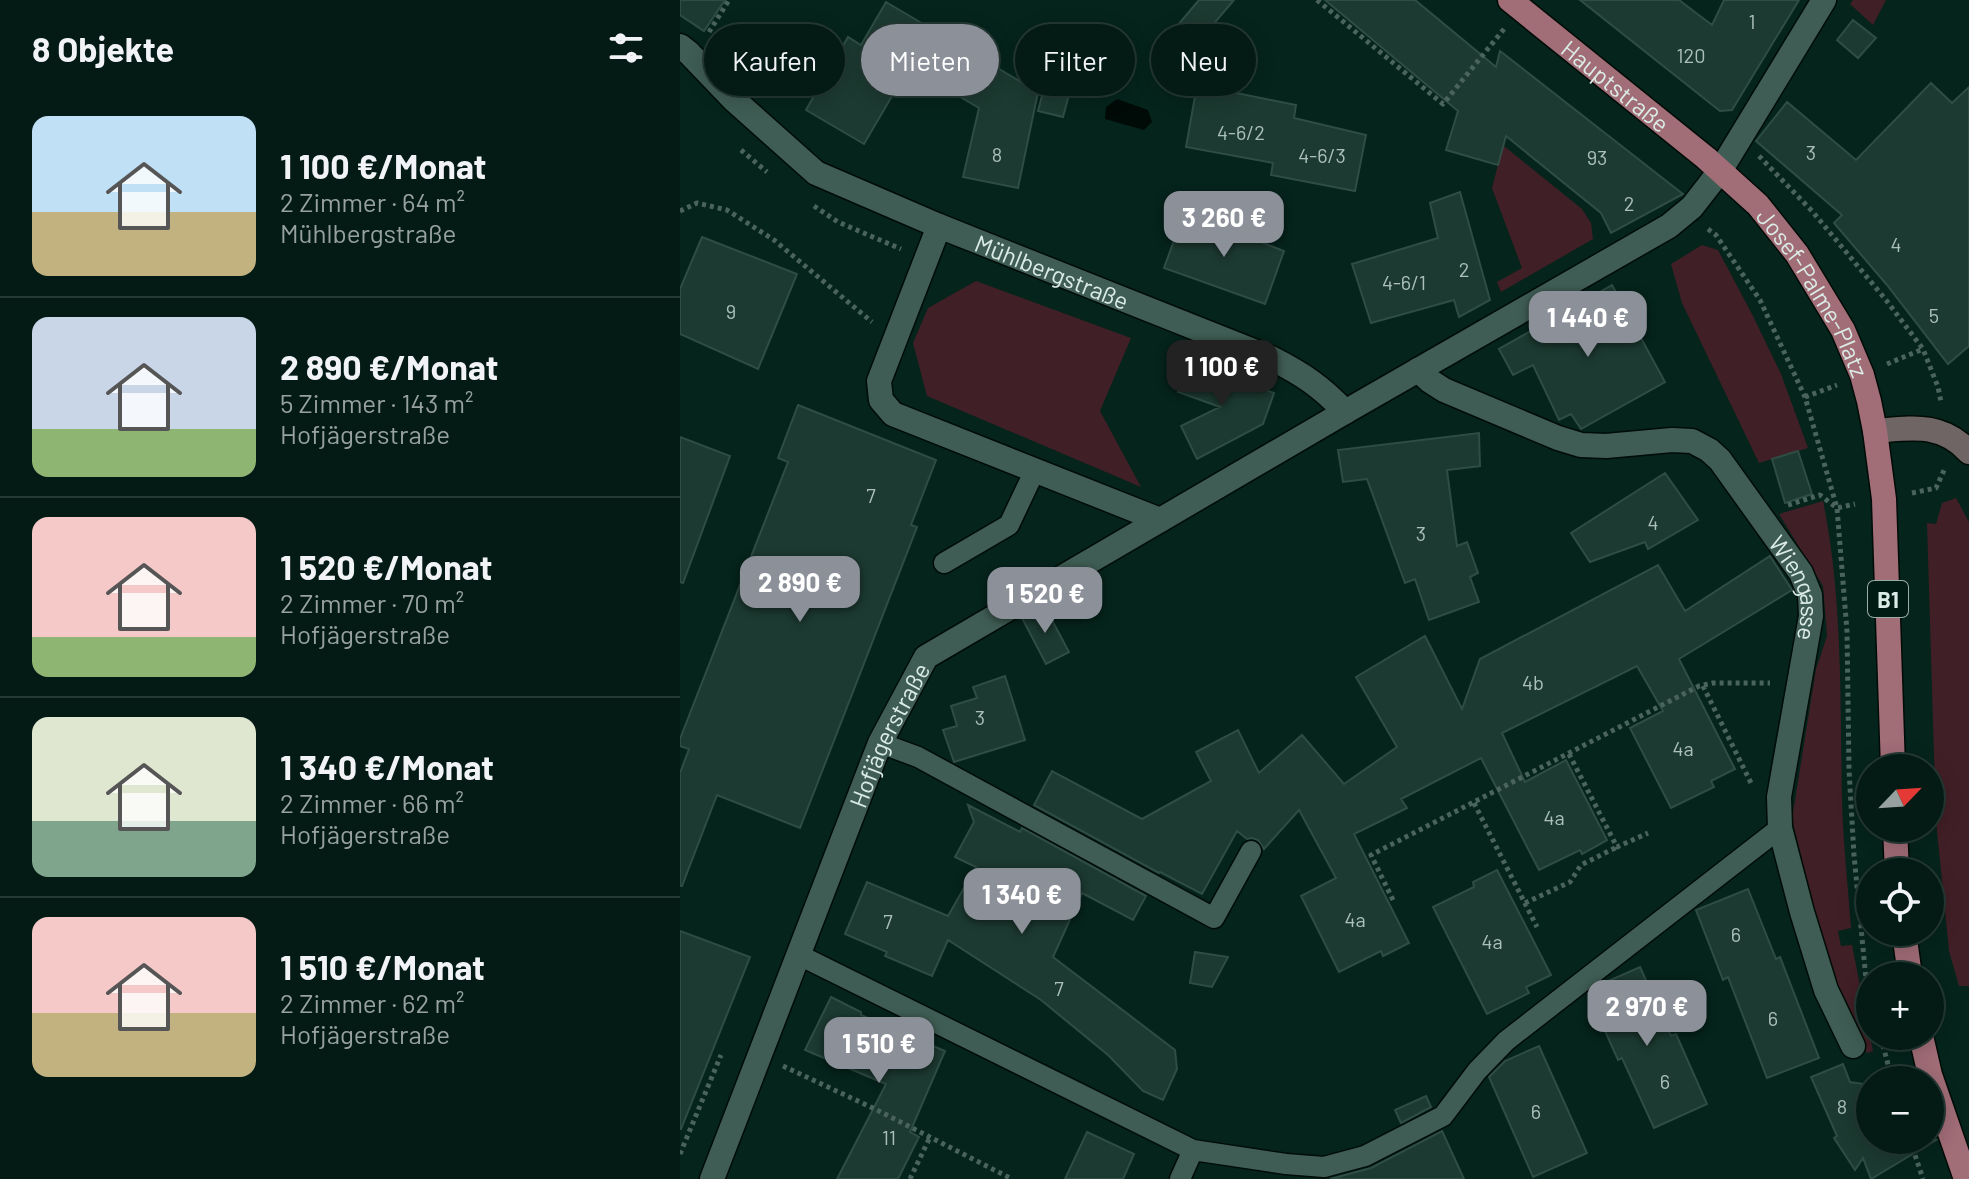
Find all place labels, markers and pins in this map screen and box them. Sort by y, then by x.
pin: 3 260 € [1150,191,1298,259]
pin: 1 440 € [1514,291,1662,359]
pin: 1 100 € [1148,340,1296,408]
pin: 2 890 € [726,556,874,624]
pin: 1 520 € [971,567,1119,635]
pin: 1 340 € [948,868,1096,936]
pin: 2 970 € [1573,980,1721,1048]
pin: 1 510 € [805,1017,953,1085]

